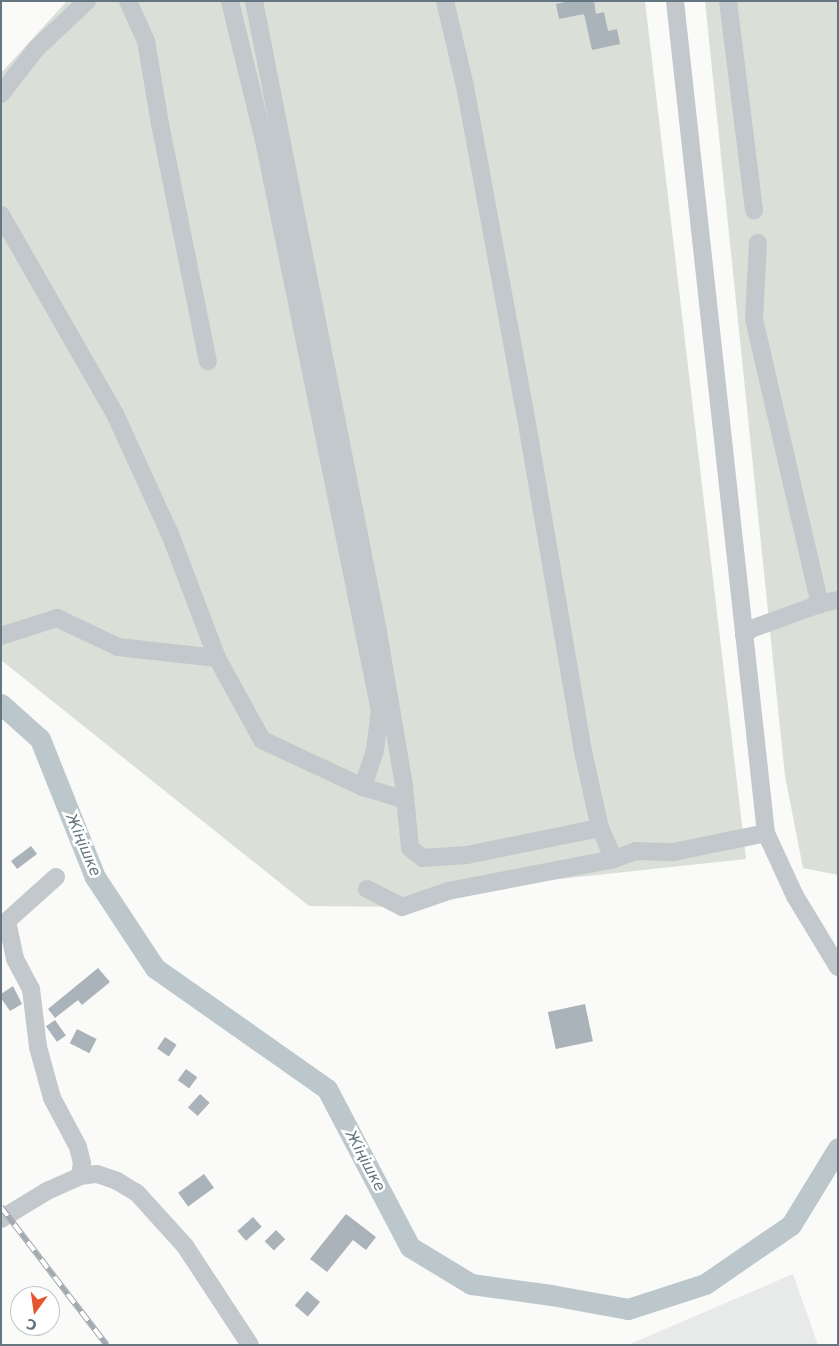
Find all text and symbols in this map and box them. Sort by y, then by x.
water label: Жіңішке [62,811,104,879]
water label: Жіңішке [341,1127,389,1195]
north arrow [10,1286,60,1336]
text: С [25,1316,39,1334]

